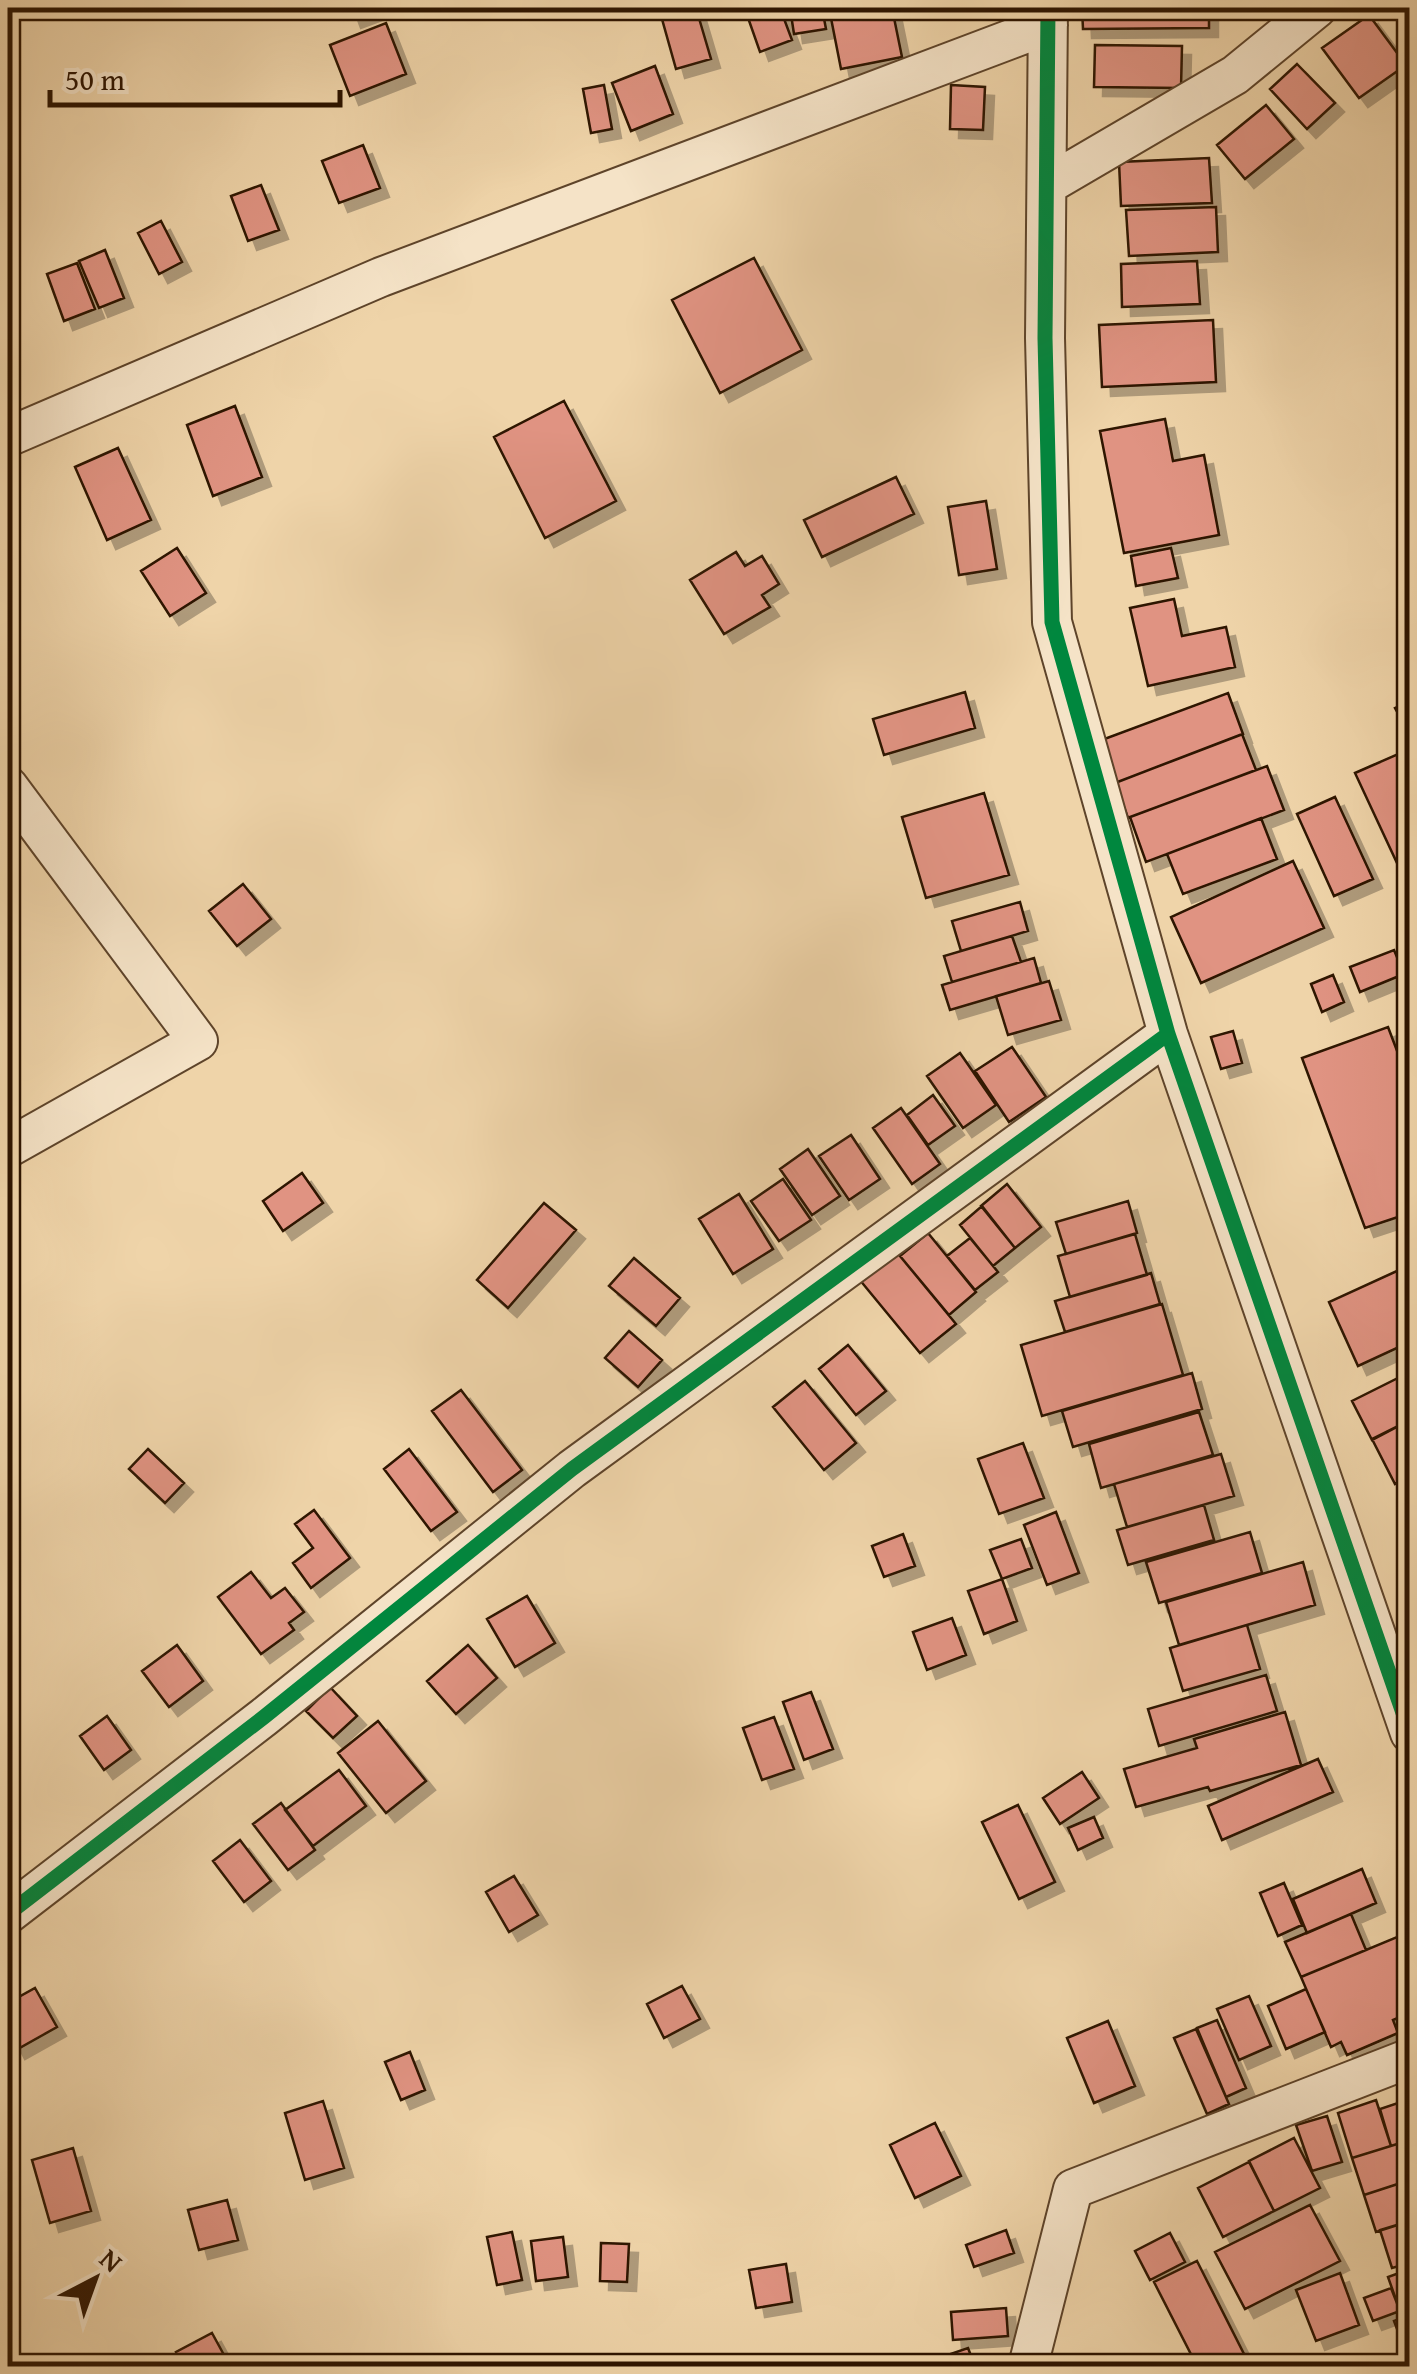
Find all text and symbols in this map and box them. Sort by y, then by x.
scale bar [50,45,340,107]
text: 50 m [65,57,125,101]
north arrow [45,2229,145,2329]
text: N [91,2238,132,2282]

